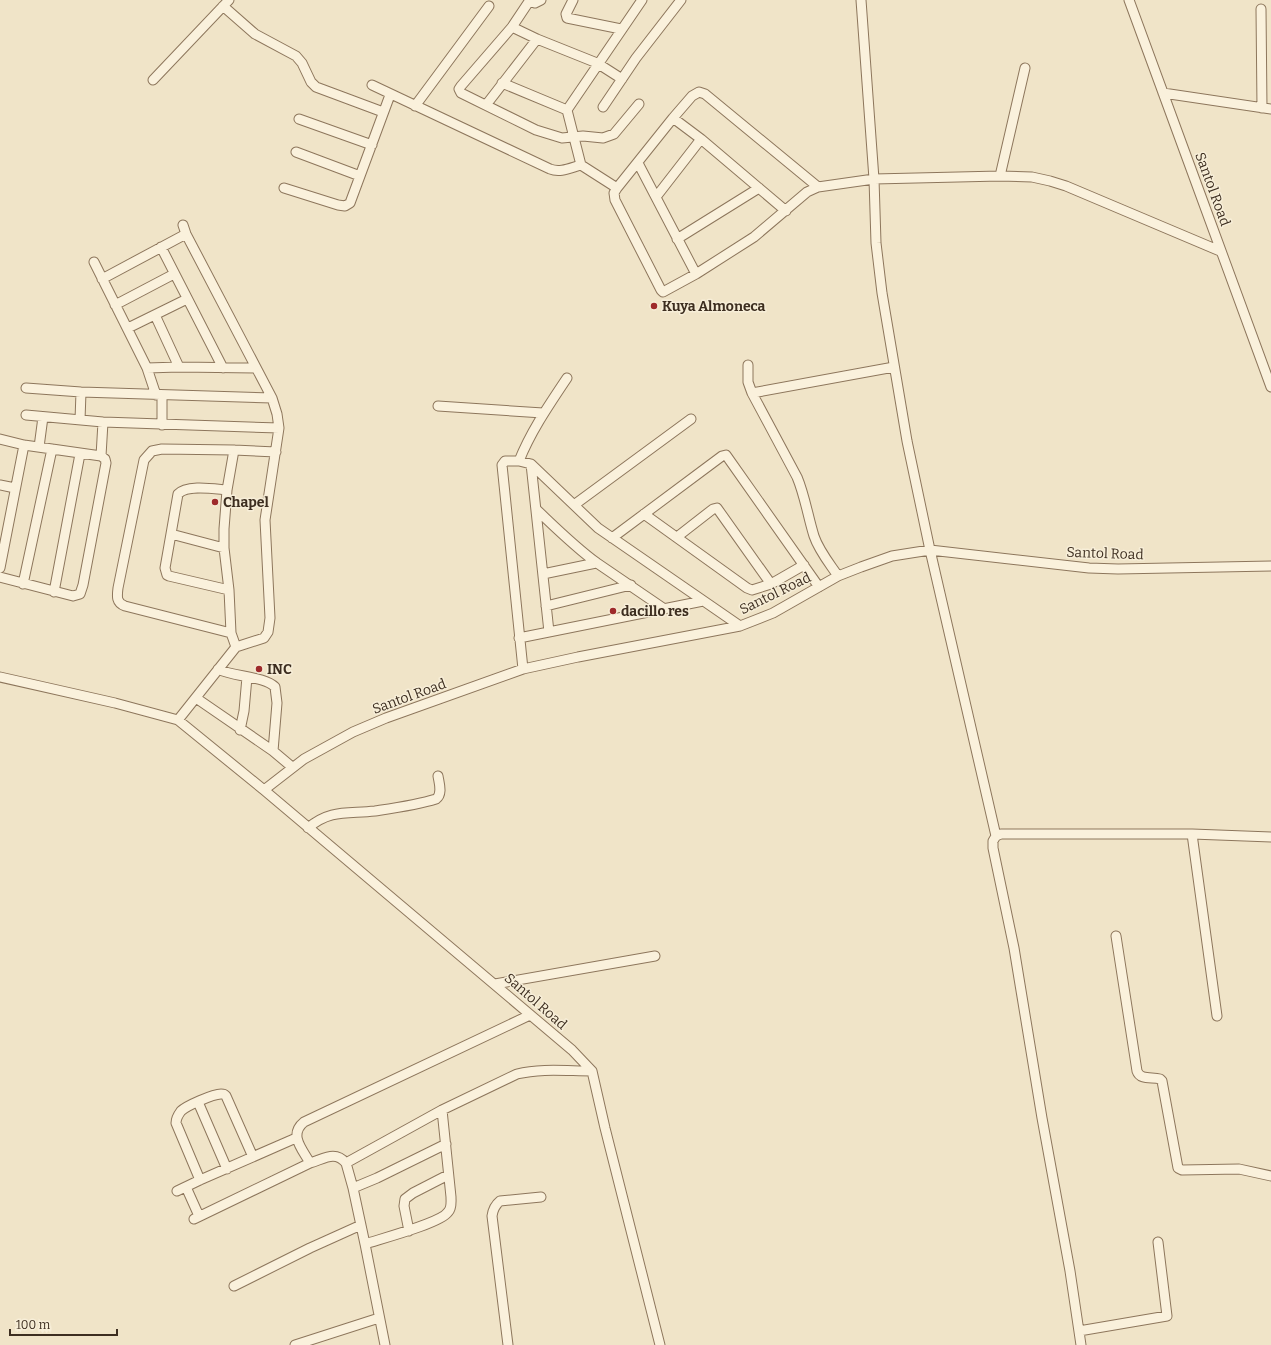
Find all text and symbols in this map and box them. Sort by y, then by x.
street label: Santol Road [1191,150,1234,228]
place label: Kuya Almoneca [662,298,766,315]
marker: Kuya Almoneca [649,301,659,311]
place label: Chapel [223,494,269,511]
marker: Chapel [210,497,220,507]
street label: Santol Road [1066,544,1144,563]
street label: Santol Road [737,569,814,618]
place label: dacillo res [621,603,689,620]
marker: dacillo res [608,606,618,616]
place label: INC [267,661,292,678]
marker: INC [254,664,264,674]
street label: Santol Road [370,675,448,718]
street label: Santol Road [501,970,570,1033]
scale bar [10,1311,117,1337]
text: 100 m [16,1318,51,1332]

